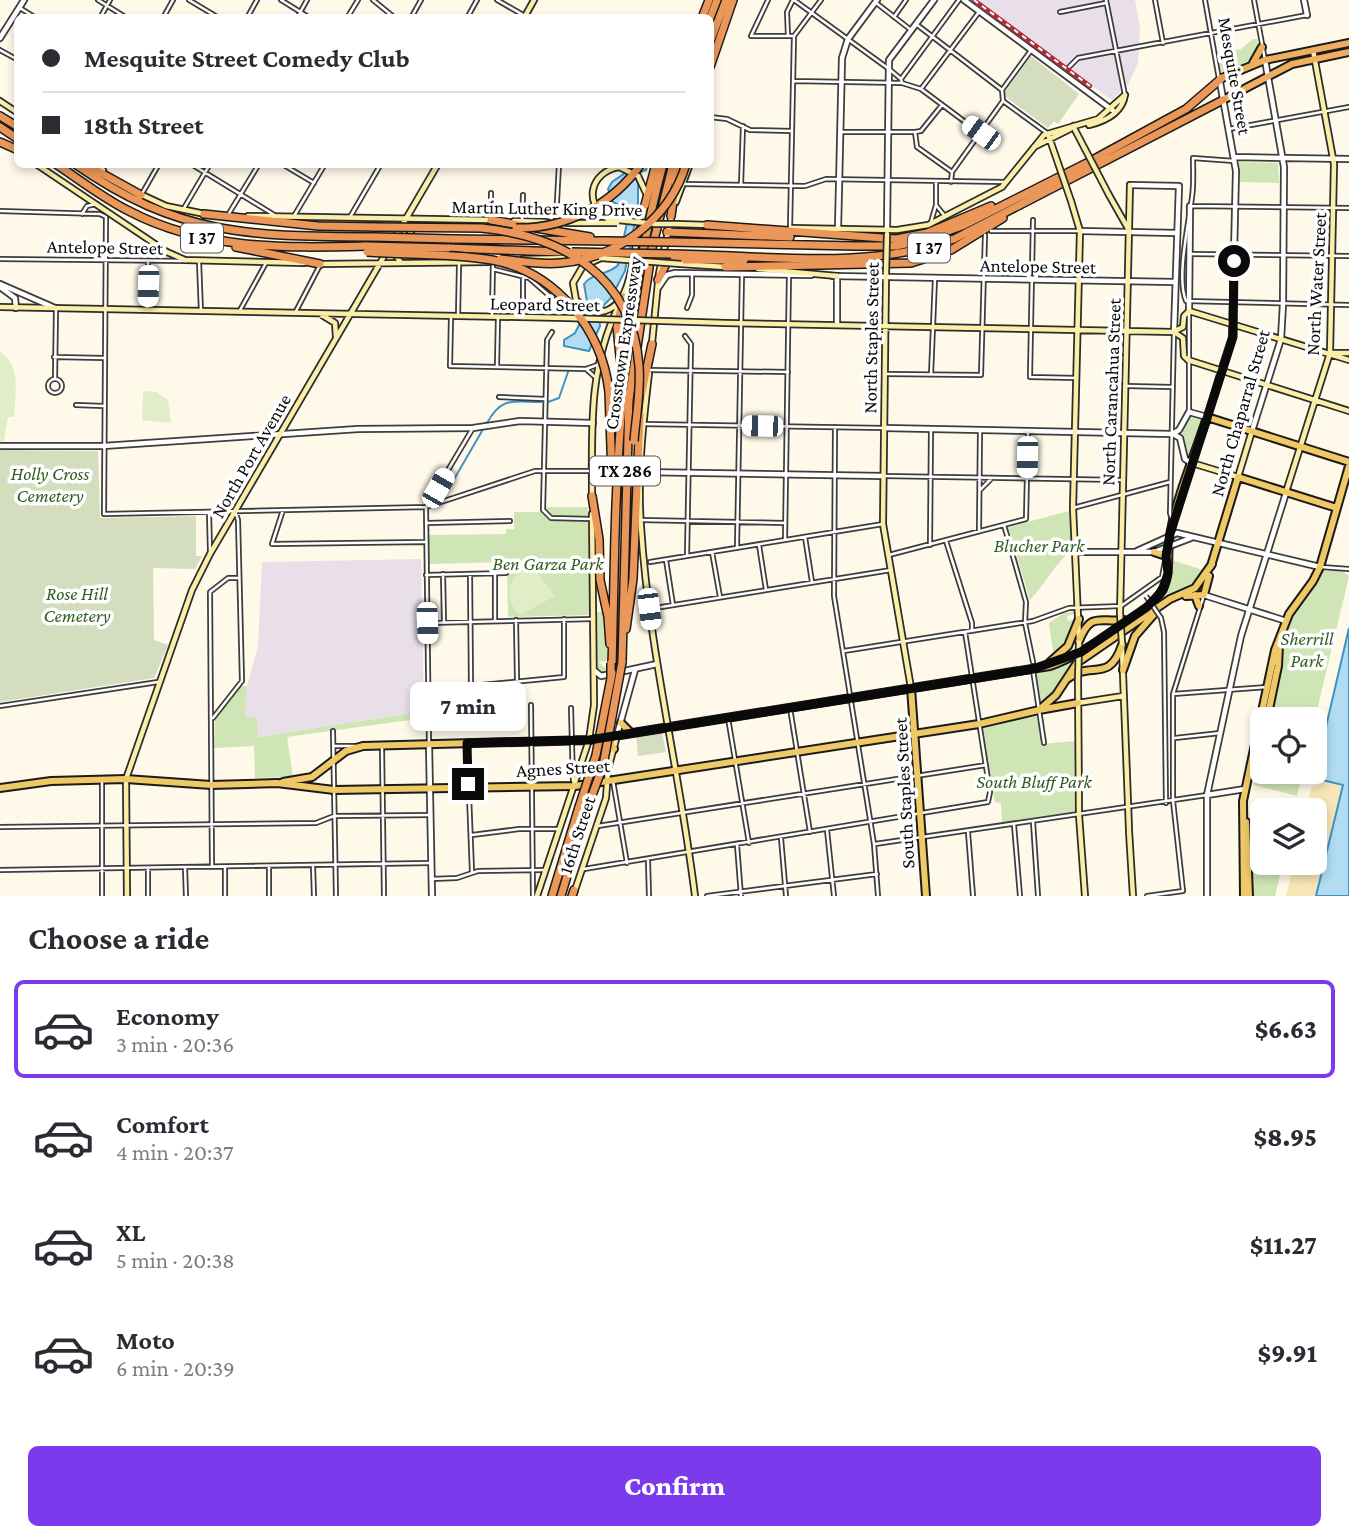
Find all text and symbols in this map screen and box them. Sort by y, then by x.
street label: Mesquite Street [1214,16,1256,137]
text: Mesquite Street Comedy Club [84,44,410,73]
text: 18th Street [84,111,204,140]
car [958,112,1005,154]
street label: Martin Luther King Drive [451,196,643,220]
street label: North Water Street [1302,211,1330,356]
road number: I 37 [181,224,223,252]
road number: I 37 [908,234,950,262]
street label: Antelope Street [47,235,164,259]
route start [1218,245,1250,277]
street label: Antelope Street [980,254,1097,278]
street label: Crosstown Expressway [600,255,646,431]
street label: North Staples Street [859,261,883,414]
car [137,265,160,307]
street label: Leopard Street [490,293,601,315]
street label: North Carancahua Street [1097,297,1125,486]
street label: North Chaparral Street [1206,326,1274,499]
street label: North Port Avenue [207,390,295,522]
car [741,415,784,437]
car [1017,436,1038,478]
road number: TX 286 [590,457,660,486]
park label: Holly Cross Cemetery [11,463,89,506]
car [419,465,458,511]
park label: Blucher Park [994,535,1085,556]
park label: Ben Garza Park [493,553,604,574]
park label: Rose Hill Cemetery [43,583,111,626]
car [637,587,662,631]
car [416,602,439,644]
park label: Sherrill Park [1281,628,1334,671]
callout: 7 min [410,682,526,732]
text: 7 min [440,693,496,719]
map controls [1250,707,1327,875]
button: locate [1250,707,1327,784]
street label: South Staples Street [890,716,918,869]
street label: Agnes Street [516,755,611,781]
route end [452,768,484,800]
park label: South Bluff Park [976,771,1093,792]
street label: 16th Street [555,793,600,876]
button: layers [1250,798,1327,875]
text: Choose a ride [28,920,209,956]
icon: car [32,998,95,1061]
text: Economy [116,1002,219,1031]
text: $6.63 [1255,1015,1317,1044]
text: 3 min · 20:36 [116,1031,234,1057]
icon: car [32,1106,95,1169]
text: Comfort [116,1110,209,1139]
text: $8.95 [1254,1123,1317,1152]
text: 4 min · 20:37 [116,1139,234,1165]
icon: car [32,1214,95,1277]
text: XL [116,1218,145,1247]
text: $11.27 [1250,1231,1317,1260]
text: 5 min · 20:38 [116,1247,235,1273]
icon: car [32,1322,95,1385]
text: Moto [116,1326,175,1355]
text: $9.91 [1258,1339,1317,1368]
text: 6 min · 20:39 [116,1355,235,1381]
button: Confirm [28,1446,1321,1526]

